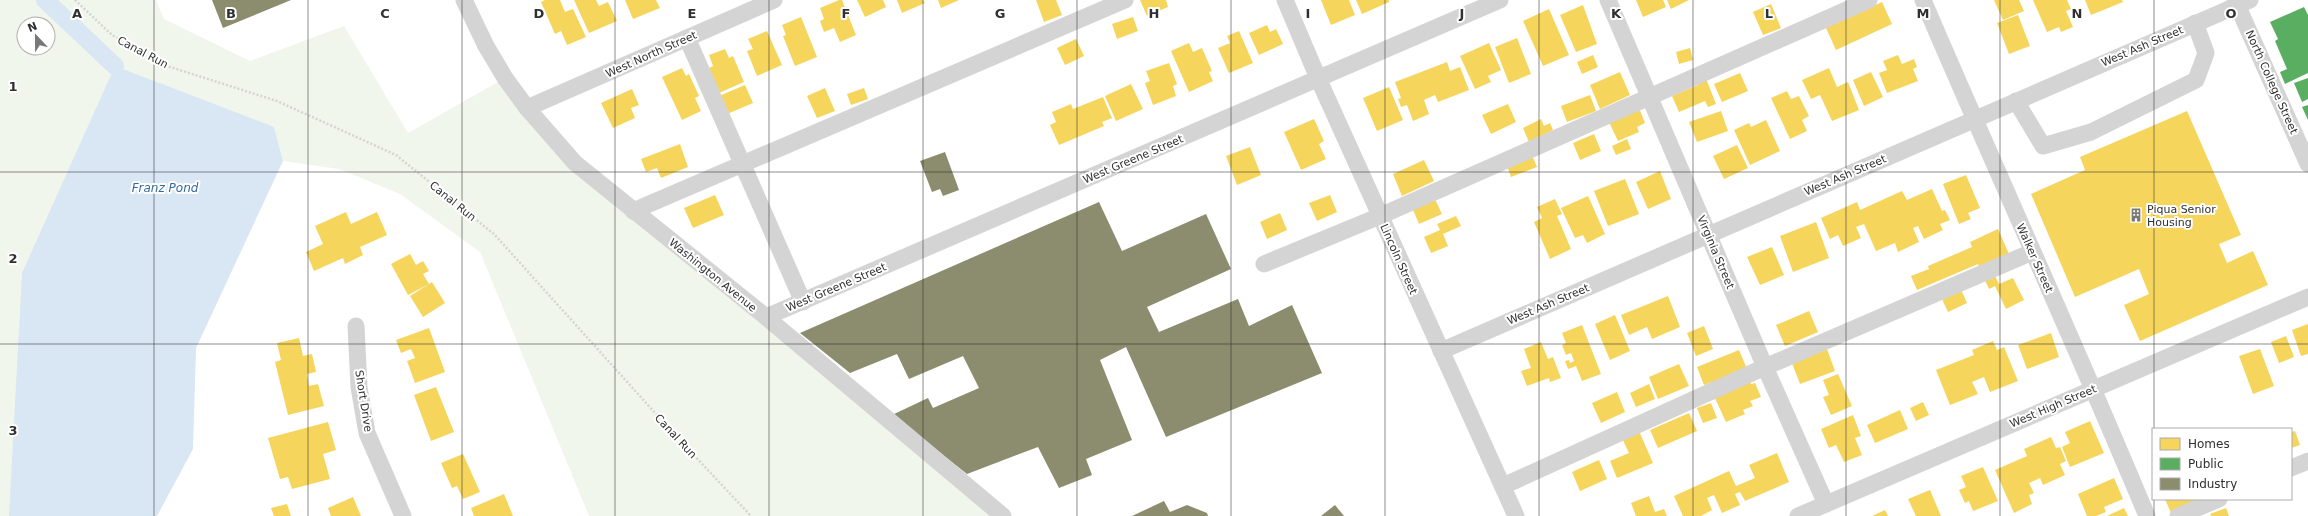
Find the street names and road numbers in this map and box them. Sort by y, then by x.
street label: West Ash Street [2099,23,2186,70]
street label: West North Street [604,28,699,80]
street label: North College Street [2243,28,2301,137]
street label: Canal Run [115,34,170,71]
street label: West Greene Street [1081,132,1186,186]
street label: West Ash Street [1802,152,1889,199]
street label: Canal Run [427,179,478,224]
street label: Virginia Street [1694,214,1737,291]
street label: Lincoln Street [1377,222,1420,297]
street label: Walker Street [2014,222,2056,295]
street label: Washington Avenue [666,236,759,315]
street label: West Greene Street [784,260,889,314]
street label: West Ash Street [1505,281,1592,328]
street label: Short Drive [352,369,375,433]
street label: West High Street [2008,382,2099,431]
street label: Canal Run [652,412,699,461]

